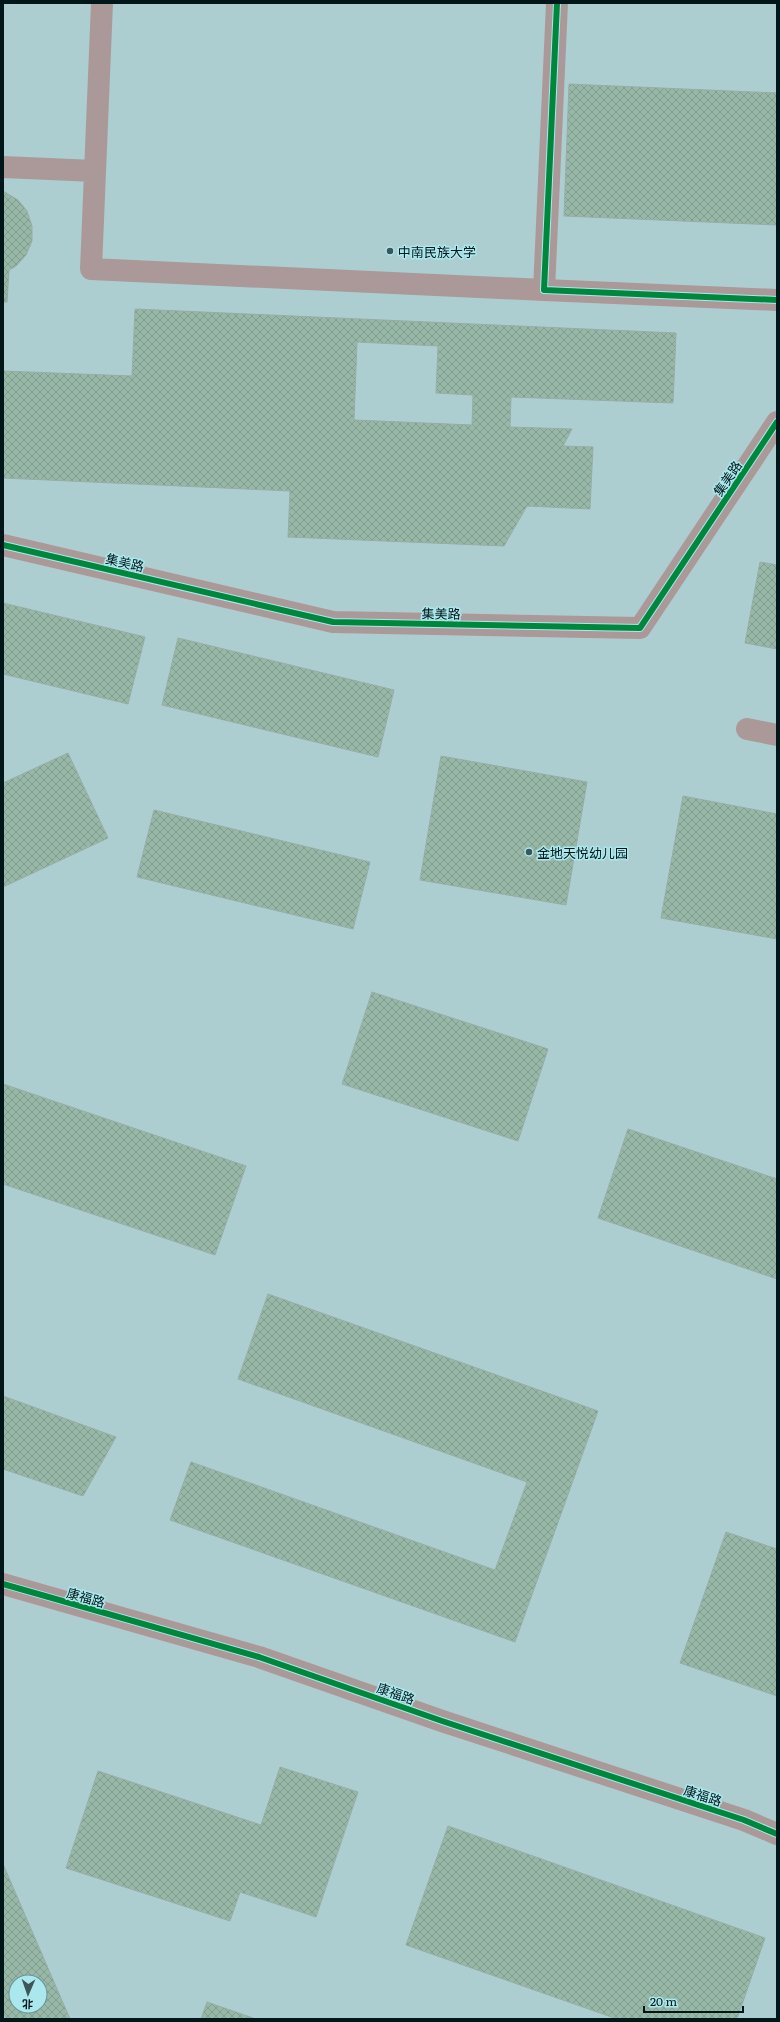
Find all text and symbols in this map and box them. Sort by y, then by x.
place label: 中南民族大学 [398,242,476,261]
marker: 中南民族大学 [385,246,395,256]
street label: 集美路 [708,457,746,499]
street label: 集美路 [104,548,146,576]
street label: 集美路 [421,603,461,623]
place label: 金地天悦幼儿园 [537,843,628,862]
marker: 金地天悦幼儿园 [524,847,534,857]
street label: 康福路 [65,1582,107,1612]
street label: 康福路 [374,1678,418,1708]
street label: 康福路 [682,1780,724,1810]
north arrow [8,1974,48,2014]
scale bar [644,1988,743,2014]
text: 20 m [650,1992,677,2010]
text: 北 [22,1997,33,2013]

